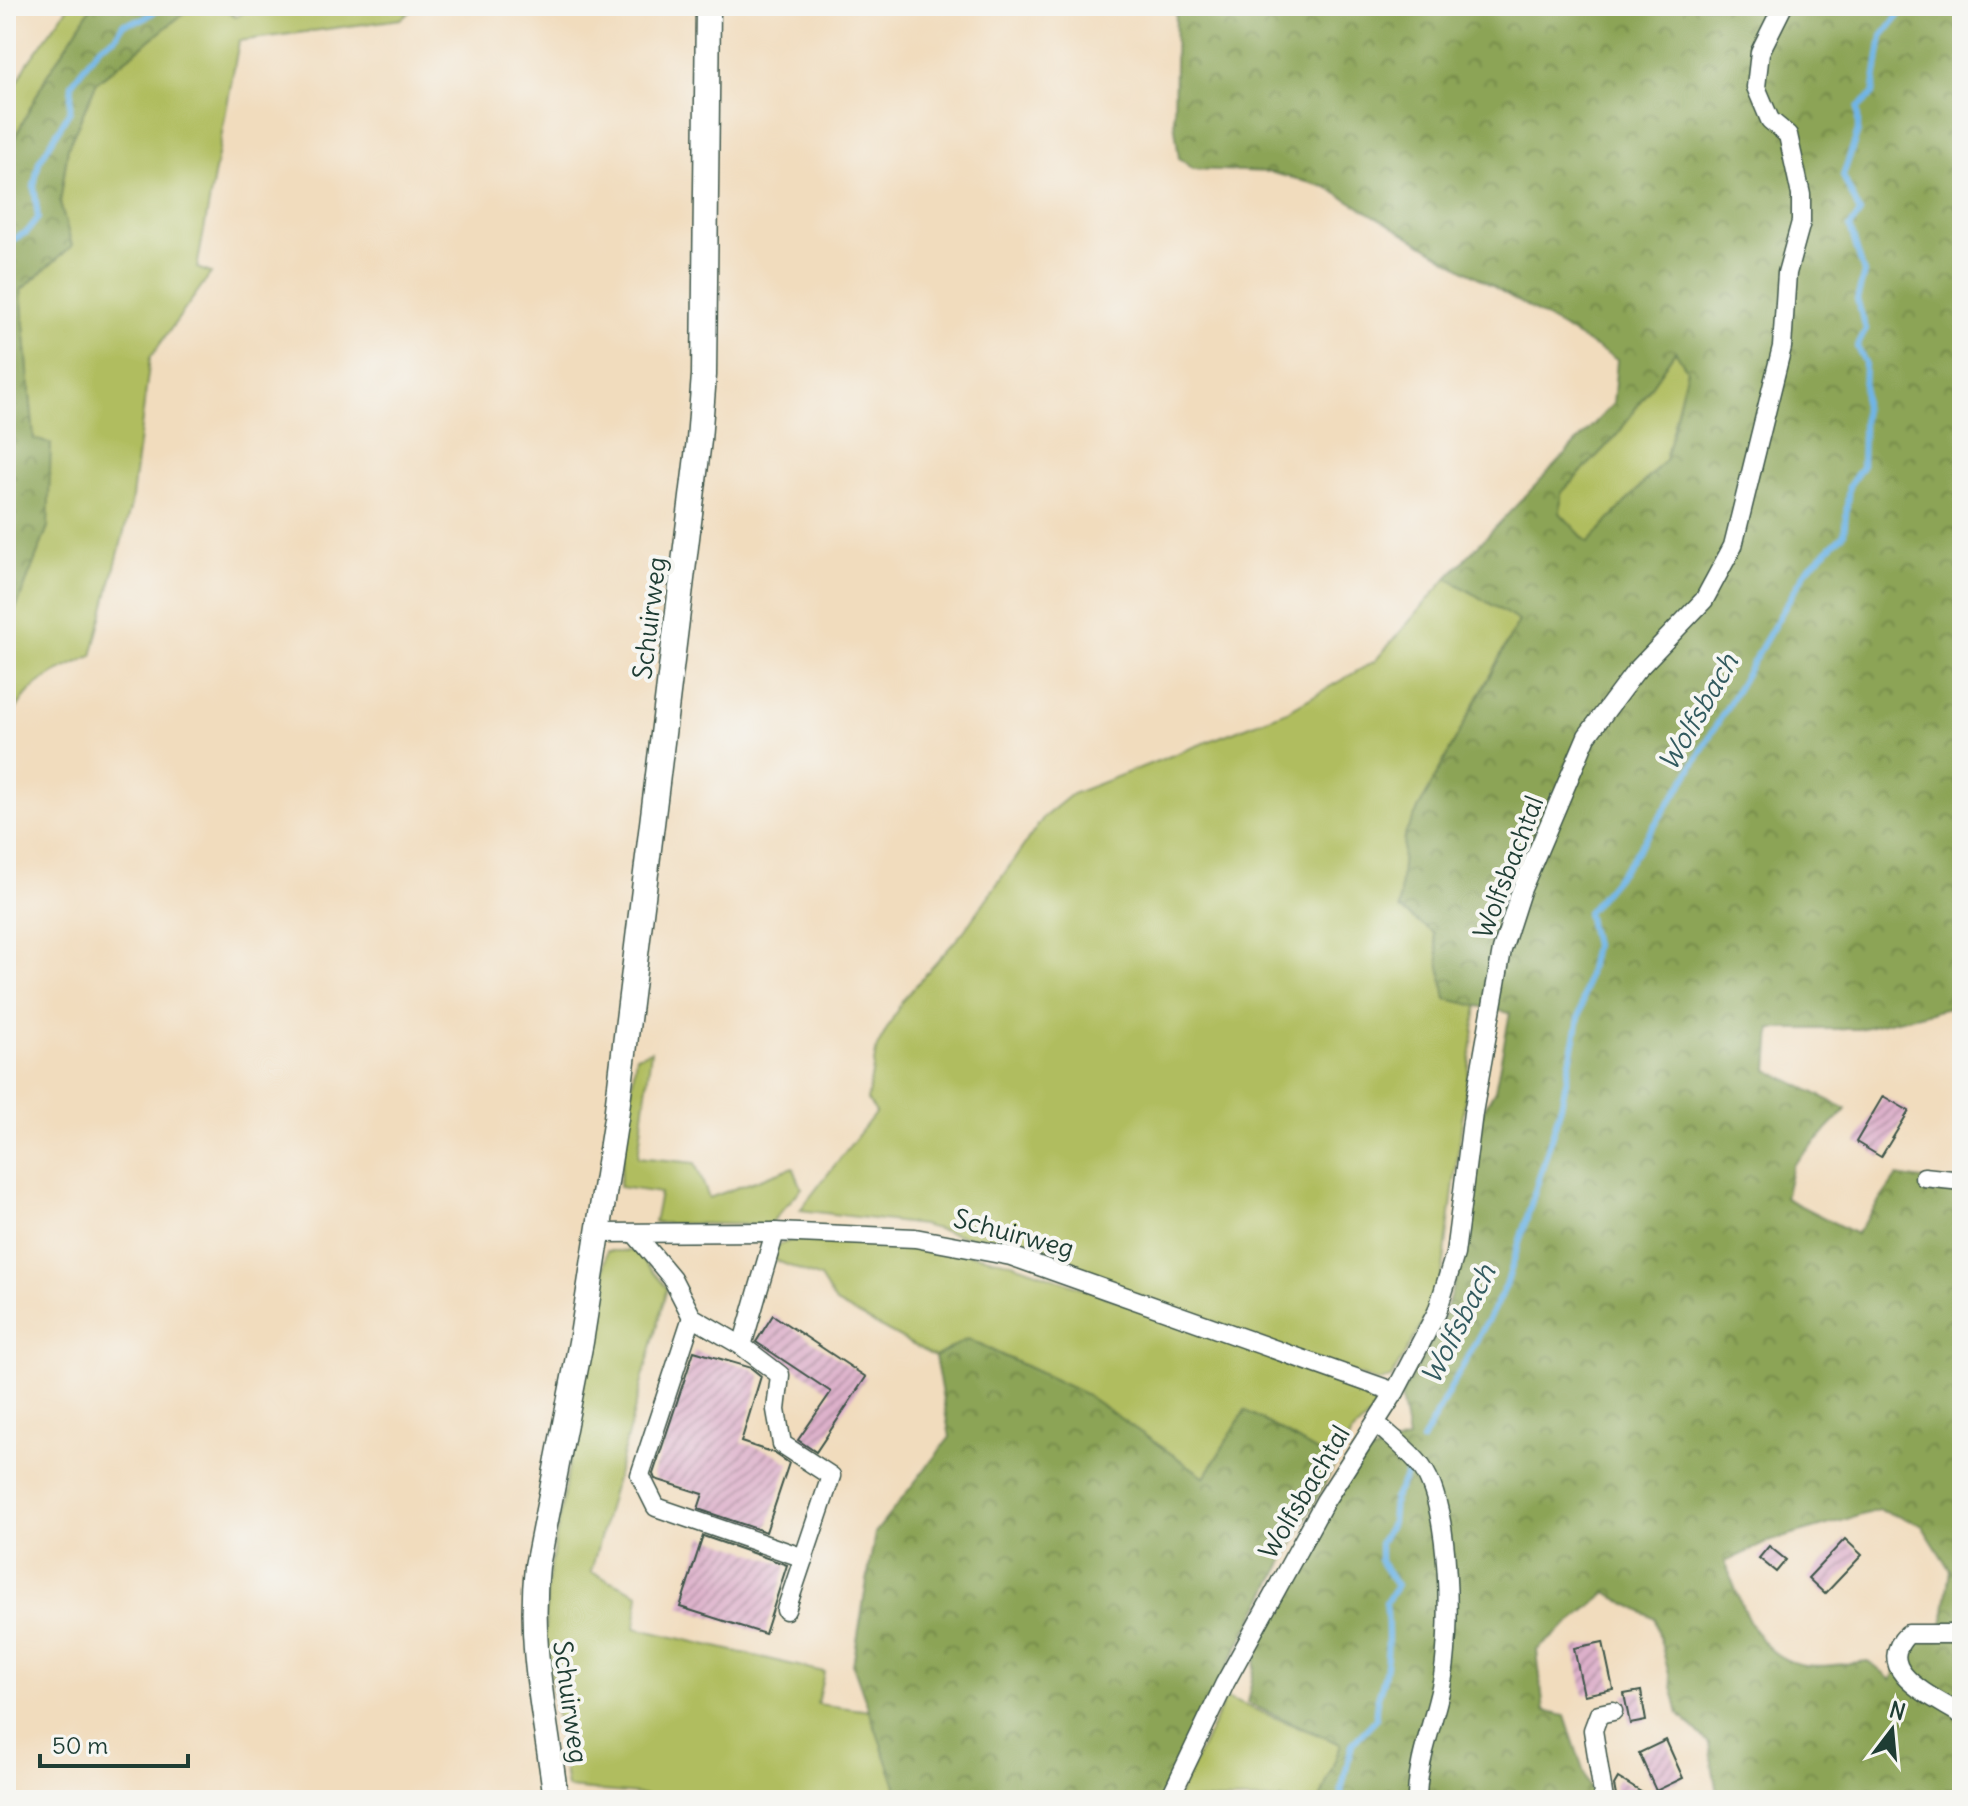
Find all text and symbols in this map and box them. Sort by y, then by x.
street label: Schuirweg [625,555,673,681]
water label: Wolfsbach [1650,646,1747,777]
street label: Wolfsbachtal [1466,791,1550,943]
street label: Schuirweg [950,1201,1078,1265]
water label: Wolfsbach [1412,1257,1504,1390]
street label: Wolfsbachtal [1251,1419,1357,1565]
street label: Schuirweg [546,1639,596,1765]
north arrow [1852,1690,1932,1770]
text: N [1886,1695,1909,1726]
scale bar [40,1718,188,1768]
text: 50 m [52,1730,108,1760]

